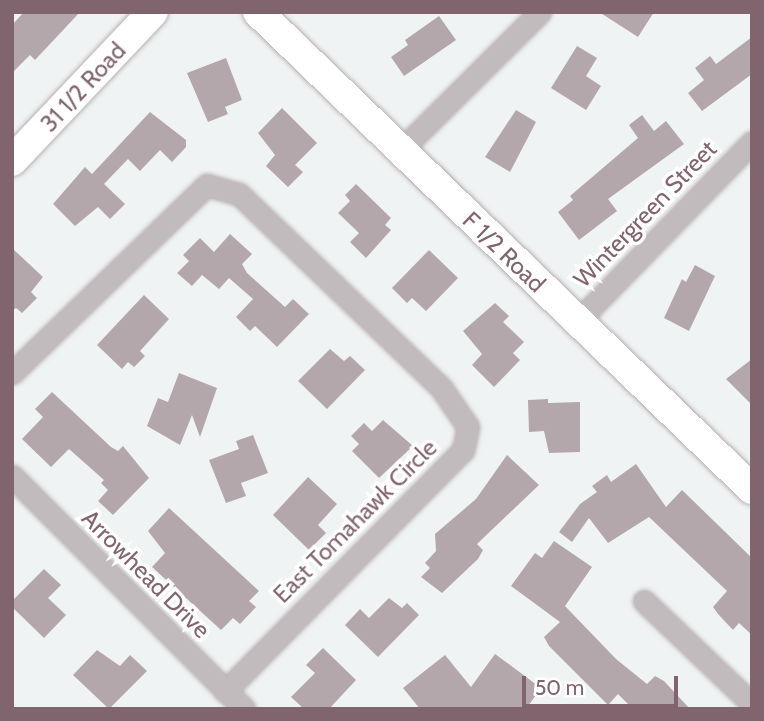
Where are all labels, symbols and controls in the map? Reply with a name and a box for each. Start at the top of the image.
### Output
street label: 31 1/2 Road [34,36,132,138]
street label: Wintergreen Street [568,135,722,293]
street label: F 1/2 Road [457,206,551,298]
street label: East Tomahawk Circle [267,433,443,609]
street label: Arrowhead Drive [76,504,216,644]
scale bar [526,662,682,706]
text: 50 m [535,675,584,700]

